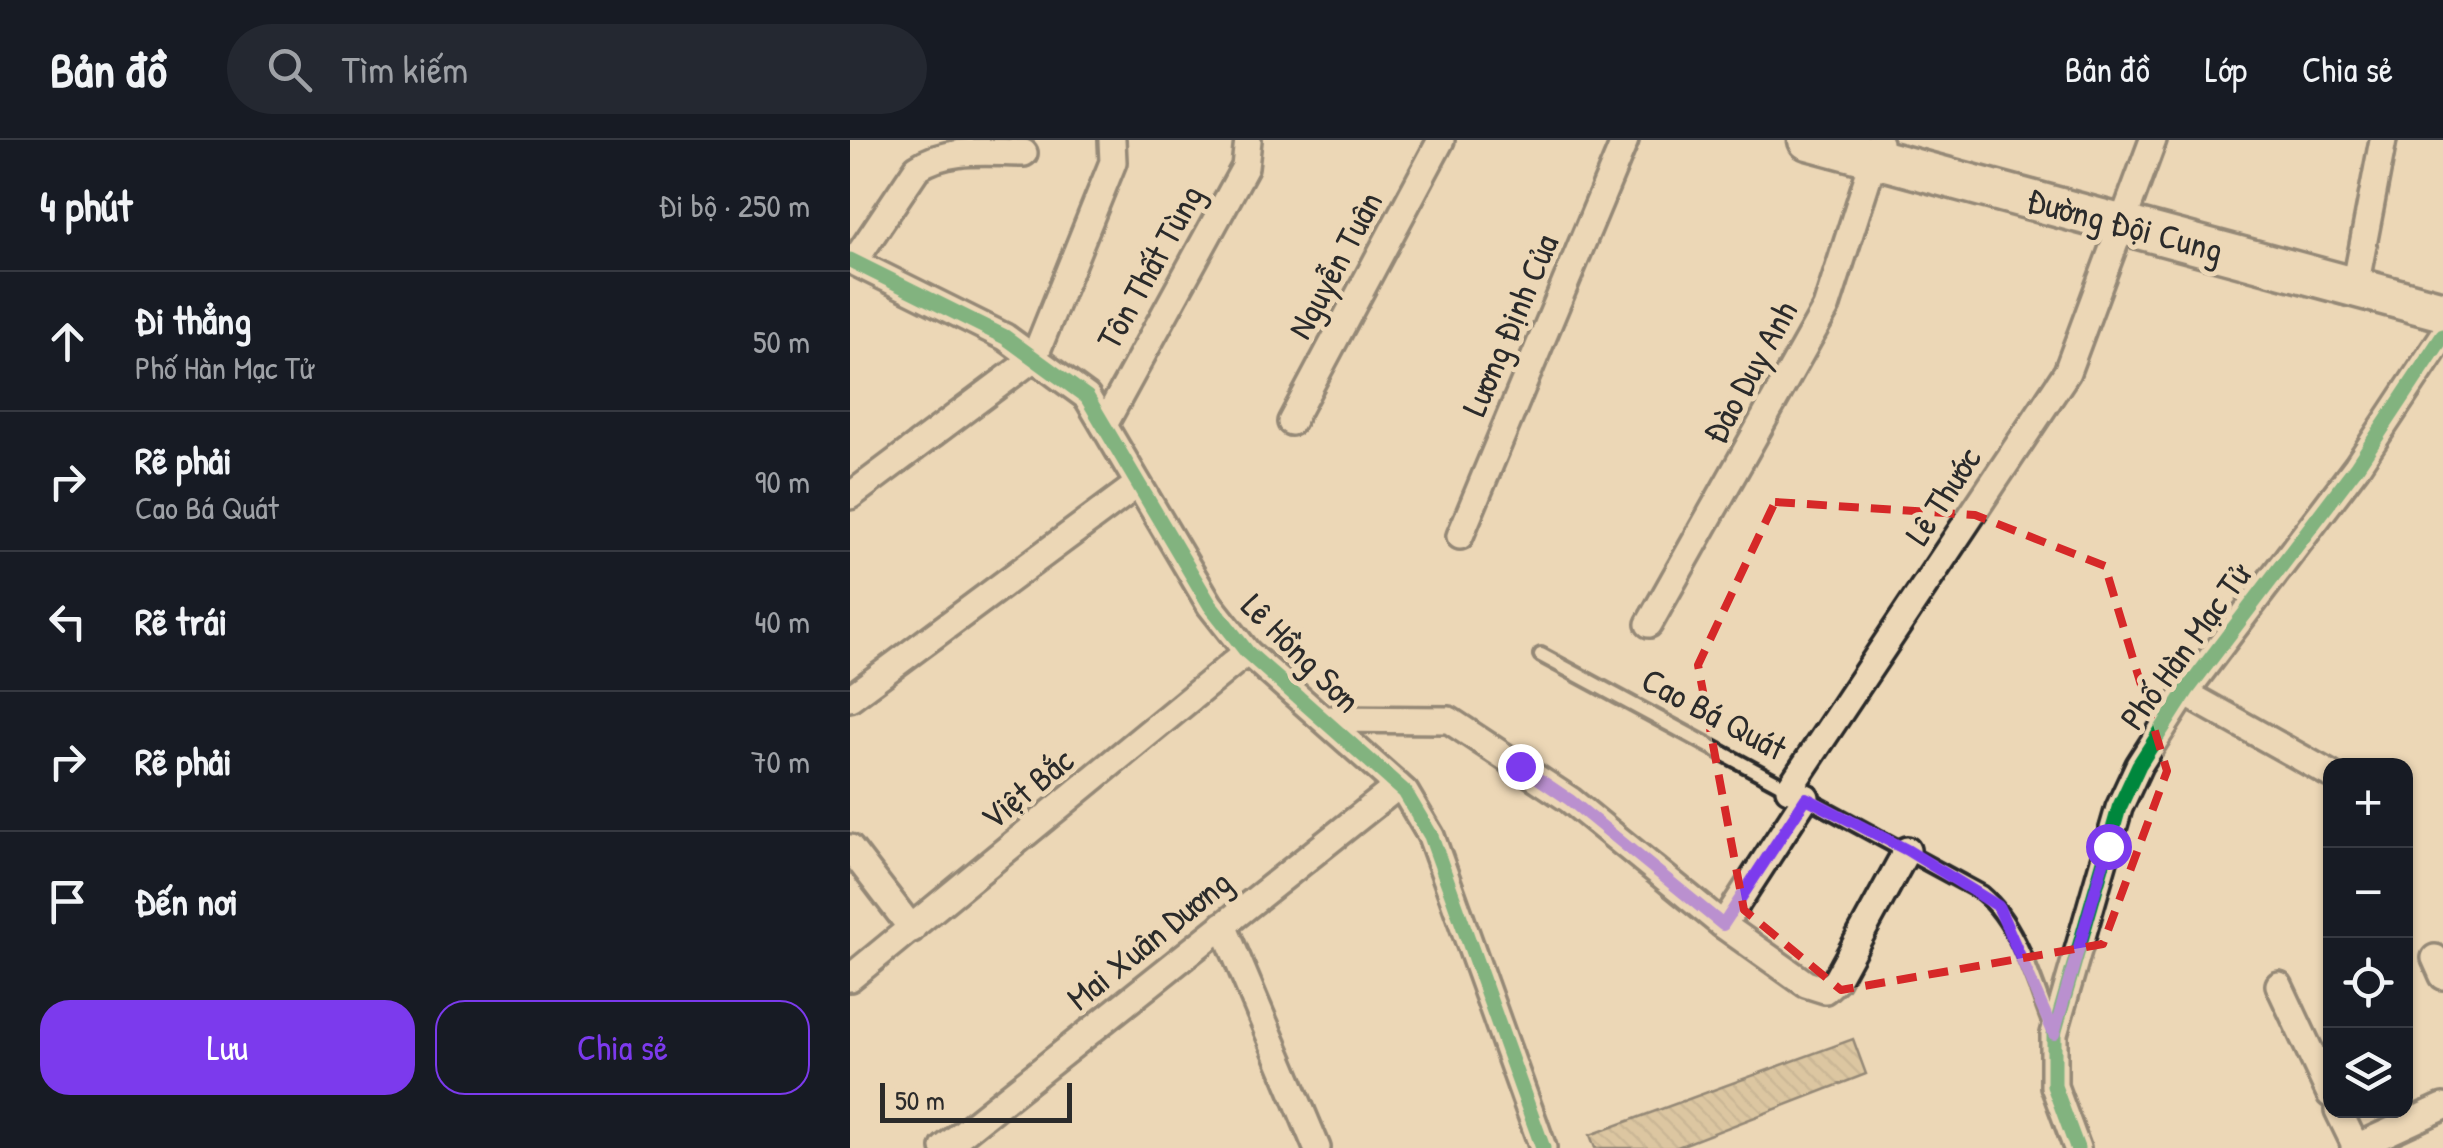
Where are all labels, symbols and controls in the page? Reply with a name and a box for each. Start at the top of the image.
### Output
search box [227,24,927,114]
text: Bản đồ [50,37,167,102]
icon: search [262,42,317,97]
text: Tìm kiếm [342,43,468,95]
text: Bản đồ [2065,46,2150,93]
text: Lớp [2205,46,2247,93]
text: Chia sẻ [2302,46,2393,93]
street label: Tôn Thất Tùng [1085,176,1214,357]
street label: Đường Đội Cung [2022,176,2228,273]
text: 4 phút [40,177,132,234]
street label: Nguyễn Tuân [1276,183,1393,347]
text: Đi bộ · 250 m [659,184,810,227]
street label: Lương Định Của [1450,226,1569,423]
street label: Đào Duy Anh [1691,292,1808,451]
text: Đi thẳng [135,294,251,346]
icon: ahead [40,314,95,369]
text: 50 m [753,320,810,363]
text: Phố Hàn Mạc Tử [135,346,313,389]
text: Rẽ phải [135,434,232,486]
street label: Lê Thước [1894,437,1992,554]
icon: right [40,454,95,509]
text: 90 m [755,460,810,503]
text: Cao Bá Quát [135,486,279,529]
street label: Phố Hàn Mạc Tử [2109,552,2262,739]
street label: Lê Hồng Sơn [1231,583,1371,723]
icon: left [40,594,95,649]
text: Rẽ trái [135,595,227,647]
text: 40 m [755,600,810,643]
street label: Cao Bá Quát [1634,656,1796,772]
icon: right [40,734,95,789]
text: Rẽ phải [135,735,232,787]
street label: Việt Bắc [970,737,1083,840]
text: 70 m [751,740,810,783]
route end [1498,744,1544,790]
map controls [2323,758,2413,1118]
button: + [2323,758,2413,848]
route start [2086,824,2132,870]
button: − [2323,848,2413,938]
street label: Mai Xuân Dương [1056,859,1241,1021]
icon: arrive [40,874,95,929]
text: Đến nơi [135,875,238,927]
button: locate [2323,938,2413,1028]
button: Lưu [40,1000,415,1095]
button: Chia sẻ [435,1000,810,1095]
button: layers [2323,1028,2413,1118]
scale bar [880,1078,1072,1122]
text: 50 m [895,1081,945,1119]

